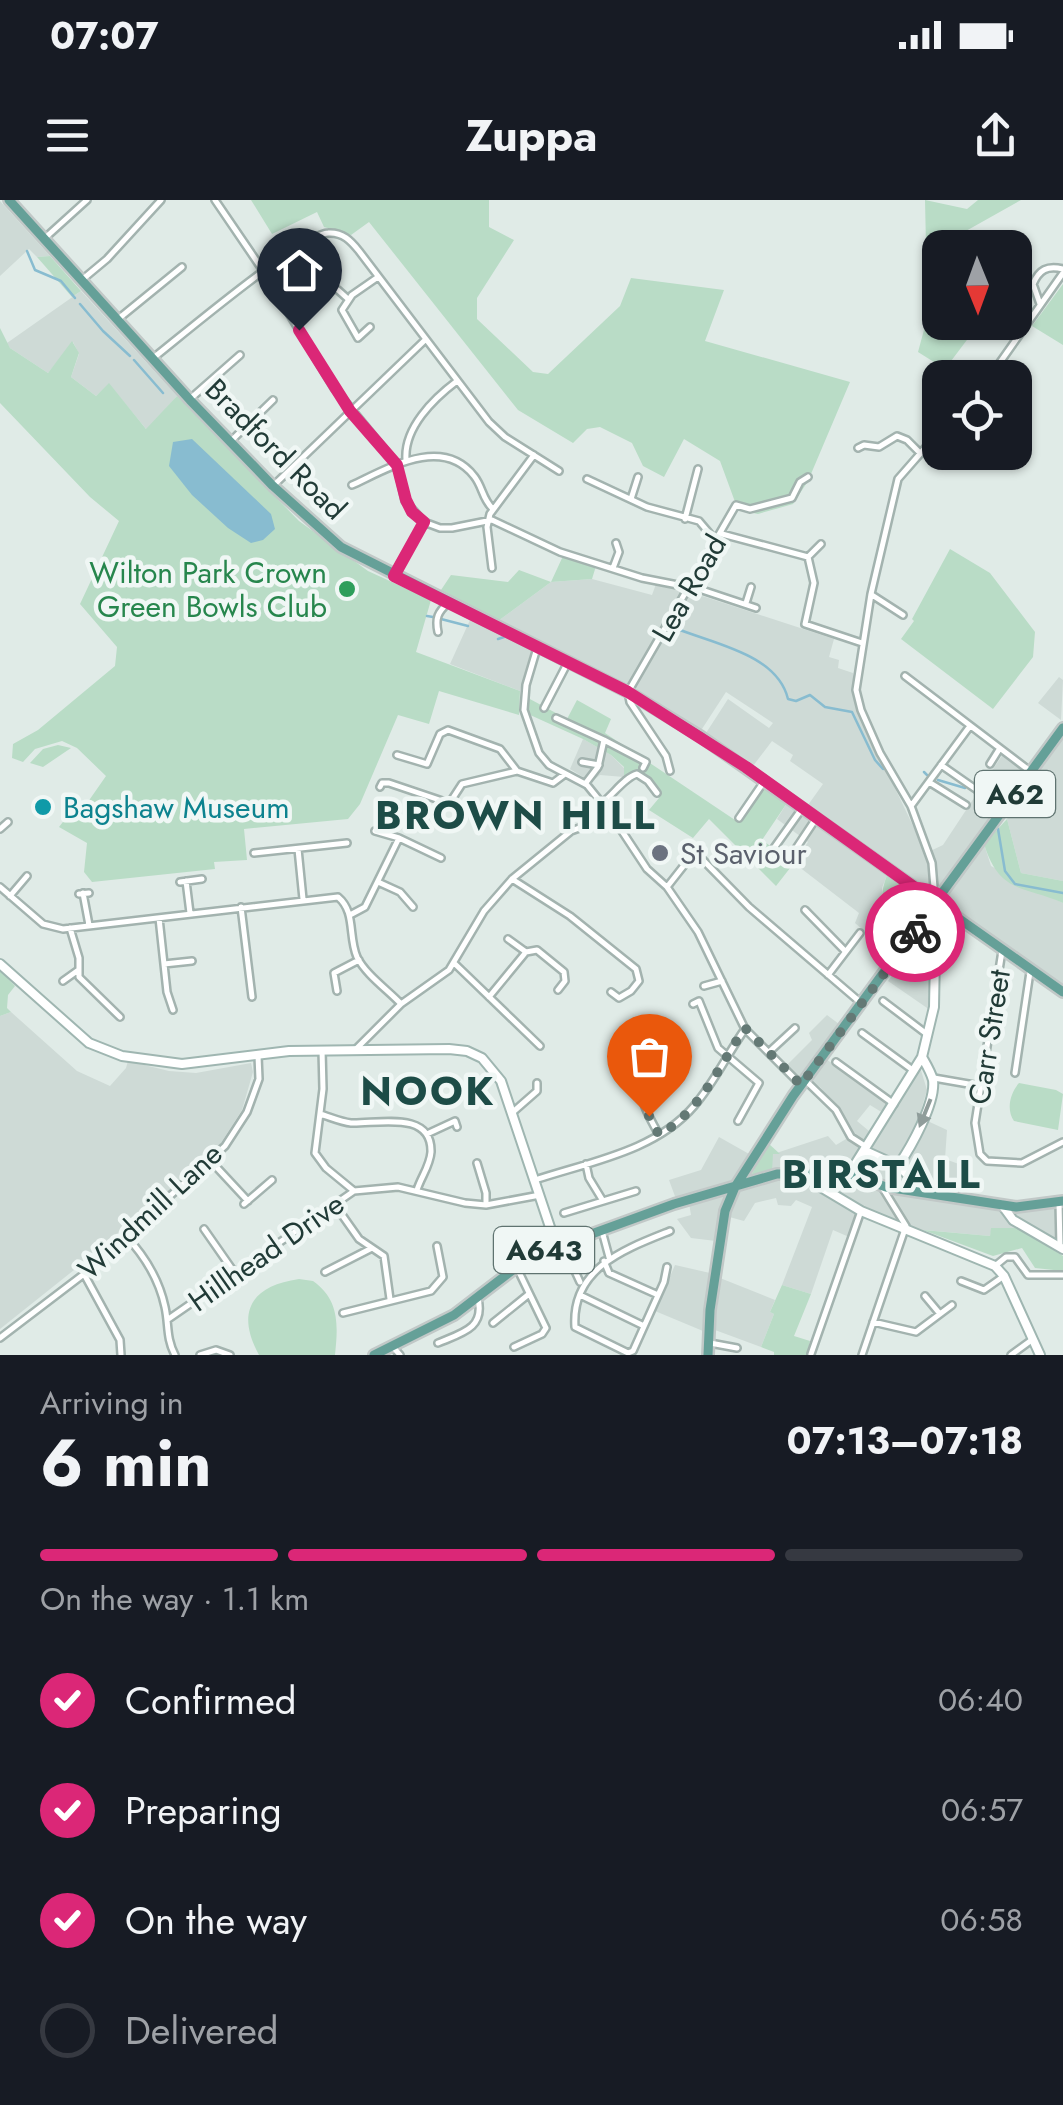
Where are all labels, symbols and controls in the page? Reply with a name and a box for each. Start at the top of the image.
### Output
text: 07:07 [50,8,158,63]
text: Zuppa [465,103,598,168]
icon: menu [40,108,95,163]
icon: share [968,108,1023,163]
pin [257,228,342,331]
north arrow [922,230,1032,340]
map controls [922,230,1032,470]
icon: home [272,243,327,298]
button: locate [922,360,1032,470]
street label: Bradford Road [196,369,356,529]
street label: Lea Road [641,527,737,649]
place label: Wilton Park Crown Green Bowls Club [89,551,327,628]
marker: Wilton Park Crown Green Bowls Club [336,578,358,600]
road number: A62 [975,771,1055,817]
place label: Bagshaw Museum [63,786,290,829]
district label: BROWN HILL [375,786,657,844]
marker: Bagshaw Museum [32,796,54,818]
place label: St Saviour [680,832,807,875]
marker: St Saviour [649,842,671,864]
courier [865,882,965,982]
icon: bike [888,905,943,960]
street label: Carr Street [957,966,1021,1108]
pin [607,1014,692,1117]
icon: bag [622,1029,677,1084]
district label: NOOK [360,1062,496,1120]
one-way arrow [916,1098,932,1128]
street label: Windmill Lane [68,1133,232,1289]
district label: BIRSTALL [782,1145,982,1203]
street label: Hillhead Drive [179,1182,353,1322]
road number: A643 [494,1227,594,1273]
text: Arriving in [40,1380,184,1426]
text: 07:13–07:18 [786,1413,1023,1468]
text: 6 min [40,1416,212,1510]
text: On the way · 1.1 km [40,1576,309,1622]
icon: check [40,1673,95,1728]
text: Confirmed [125,1673,296,1728]
text: 06:40 [938,1677,1023,1723]
icon: check [40,1783,95,1838]
text: Preparing [125,1783,282,1838]
text: 06:57 [941,1787,1023,1833]
icon: check [40,1893,95,1948]
text: On the way [125,1893,307,1948]
text: 06:58 [940,1897,1023,1943]
text: Delivered [125,2003,278,2058]

